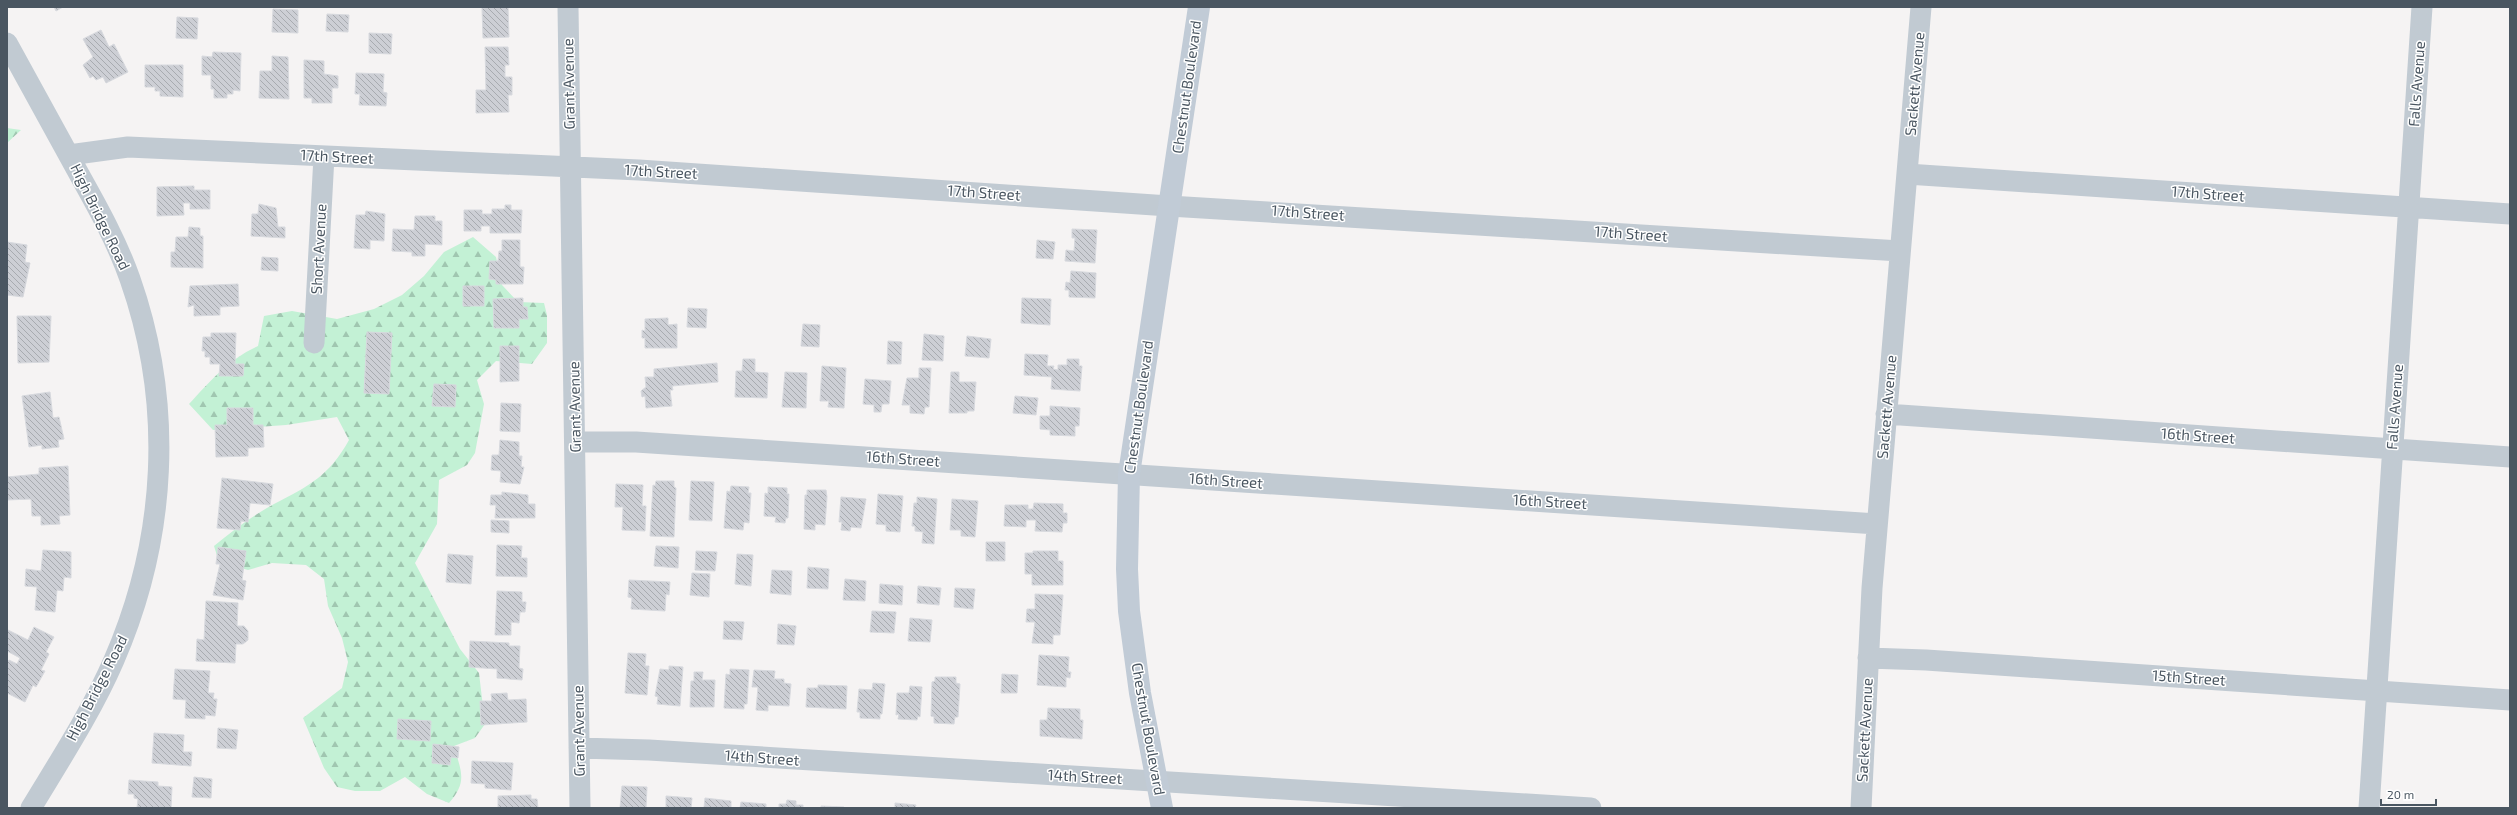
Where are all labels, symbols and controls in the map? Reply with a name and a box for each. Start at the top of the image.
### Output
street label: Chestnut Boulevard [1168,19,1204,155]
street label: Sackett Avenue [1900,31,1928,137]
street label: Grant Avenue [558,38,578,130]
street label: Falls Avenue [2404,41,2428,127]
street label: 17th Street [300,145,374,167]
street label: High Bridge Road [67,160,134,273]
street label: 17th Street [624,160,698,182]
street label: 17th Street [947,180,1021,204]
street label: 17th Street [2171,181,2245,205]
street label: 17th Street [1271,200,1345,224]
street label: Short Avenue [307,203,329,295]
street label: 17th Street [1594,221,1668,245]
street label: Chestnut Boulevard [1120,339,1156,475]
street label: Sackett Avenue [1872,354,1900,460]
street label: Grant Avenue [564,361,584,453]
street label: Falls Avenue [2382,364,2406,450]
street label: 16th Street [2161,423,2236,447]
street label: 16th Street [866,446,941,470]
street label: 16th Street [1189,468,1264,492]
street label: 16th Street [1513,490,1588,512]
street label: High Bridge Road [62,632,130,743]
street label: Chestnut Boulevard [1128,661,1170,797]
street label: 15th Street [2152,665,2227,689]
street label: Sackett Avenue [1852,677,1876,782]
street label: Grant Avenue [568,685,588,777]
street label: 14th Street [724,745,800,769]
street label: 14th Street [1047,765,1123,787]
scale bar [2381,781,2436,807]
text: 20 m [2387,787,2414,801]

